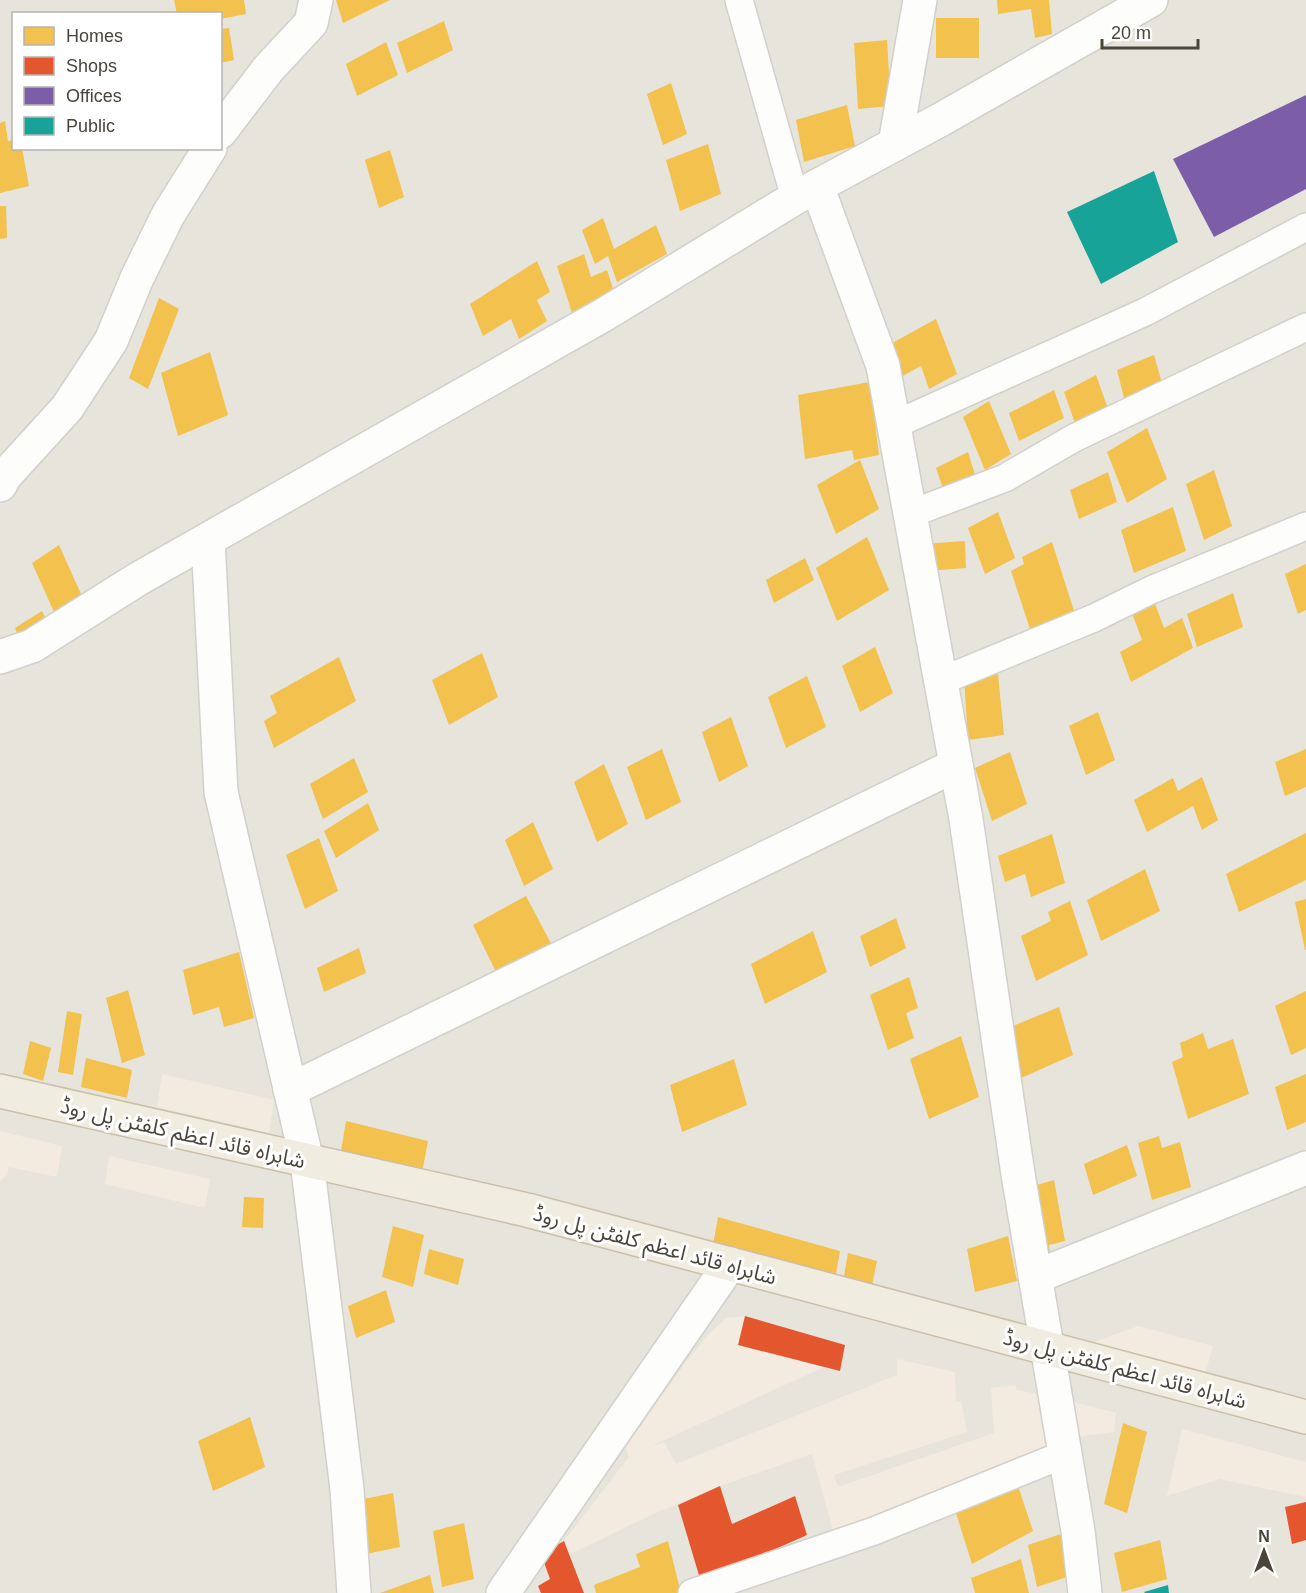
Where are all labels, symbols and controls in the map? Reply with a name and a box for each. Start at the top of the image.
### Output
legend [12,12,222,150]
scale bar [1102,12,1198,50]
text: 20 m [1111,23,1151,43]
text: Homes [66,26,123,46]
text: Shops [66,56,117,76]
text: Offices [66,86,122,106]
text: Public [66,116,115,136]
street label: شاہراہ قائد اعظم کلفٹن پل روڈ [57,1094,308,1176]
street label: شاہراہ قائد اعظم کلفٹن پل روڈ [530,1201,779,1292]
street label: شاہراہ قائد اعظم کلفٹن پل روڈ [1000,1325,1249,1416]
north arrow [1234,1521,1294,1581]
text: N [1258,1528,1270,1545]

